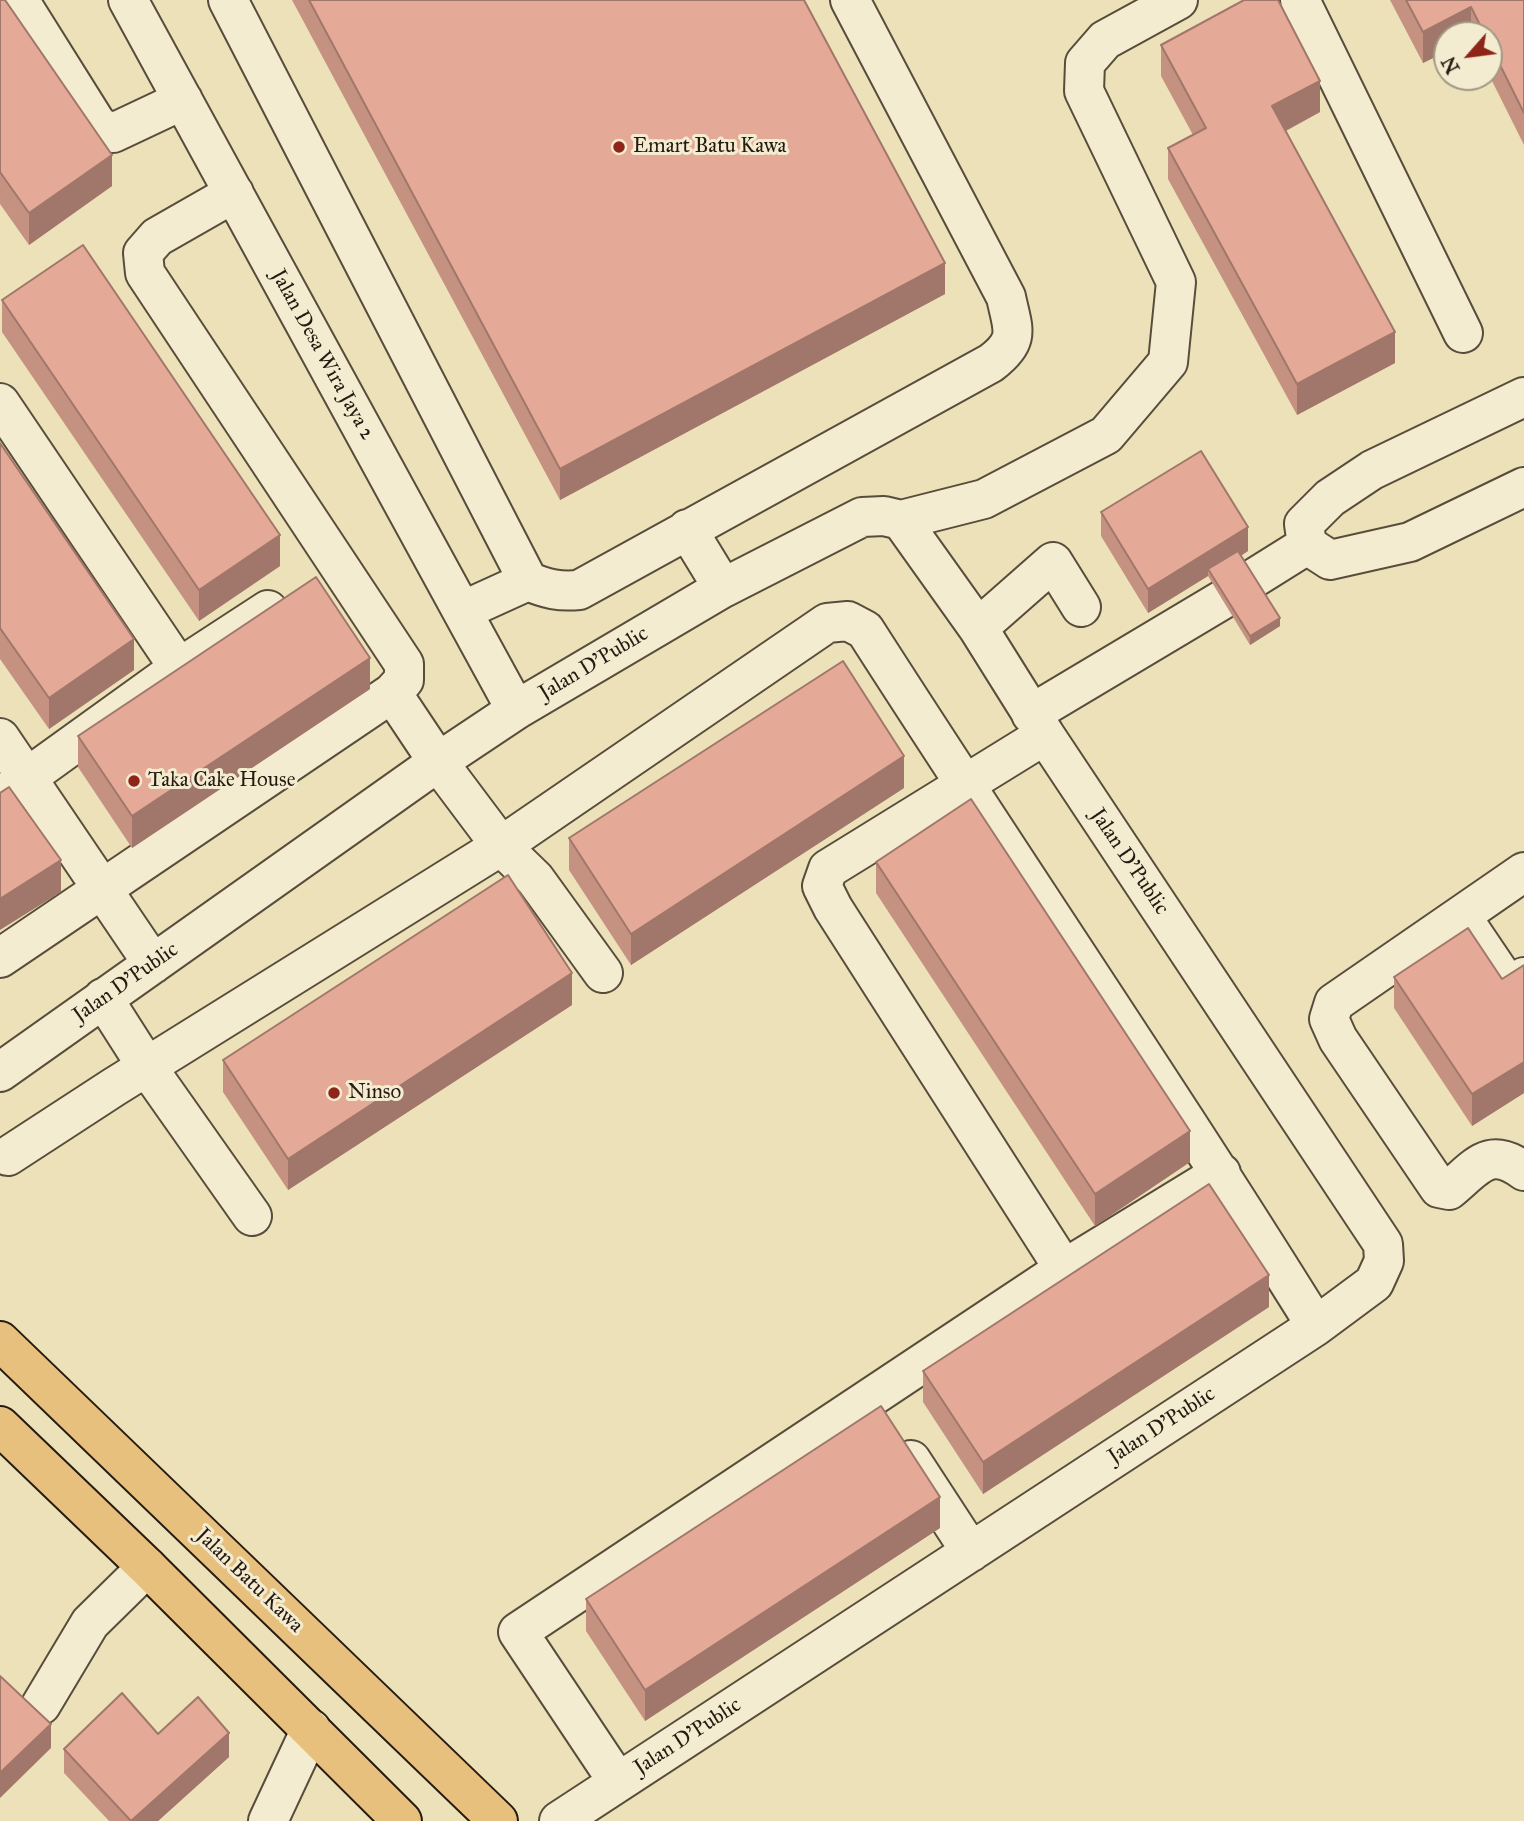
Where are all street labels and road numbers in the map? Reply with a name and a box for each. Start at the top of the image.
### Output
street label: Jalan Desa Wira Jaya 2 [265,265,379,445]
street label: Jalan D'Public [535,622,653,706]
street label: Jalan D'Public [1084,804,1174,920]
street label: Jalan D'Public [69,938,183,1028]
street label: Jalan D'Public [1104,1382,1220,1470]
street label: Jalan Batu Kawa [190,1524,308,1638]
street label: Jalan D'Public [630,1693,746,1781]

